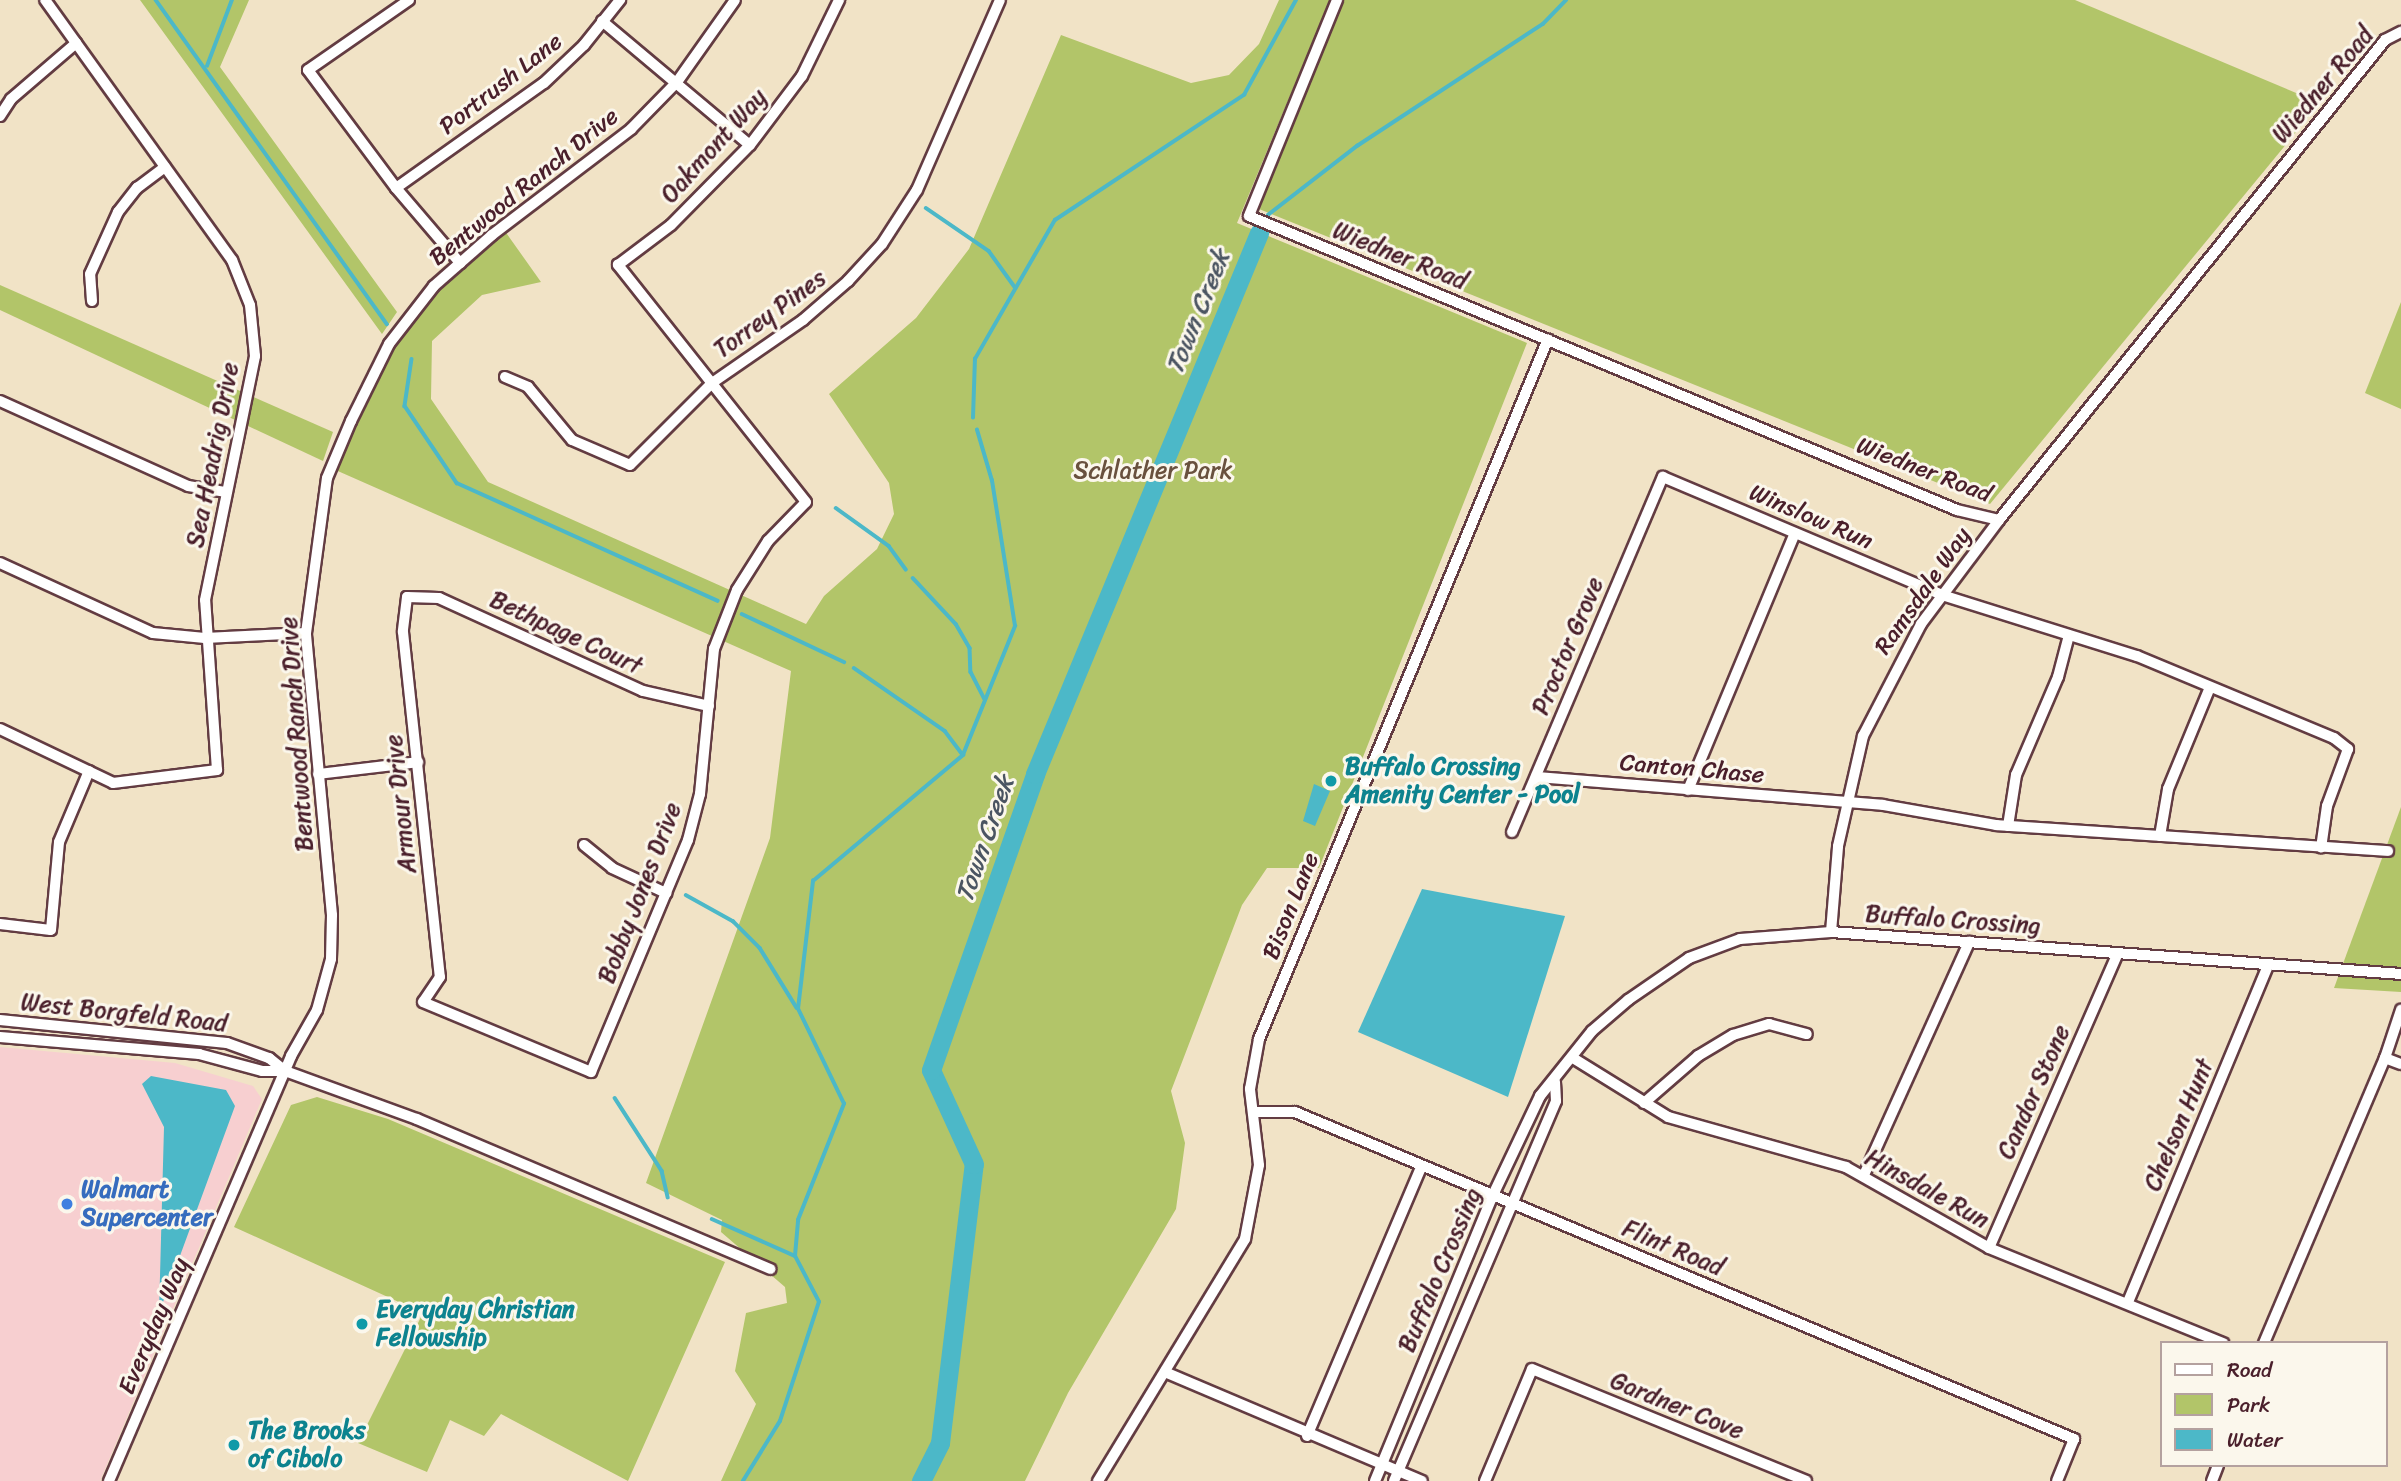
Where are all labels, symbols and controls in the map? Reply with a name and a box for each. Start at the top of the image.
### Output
street label: Wiedner Road [2266,21,2380,149]
street label: Portrush Lane [434,27,568,141]
street label: Oakmont Way [655,83,773,209]
street label: Bentwood Ranch Drive [424,102,624,272]
street label: Wiedner Road [1329,216,1471,296]
water label: Town Creek [1159,245,1237,379]
street label: Torrey Pines [708,264,832,364]
street label: Sea Headrig Drive [181,360,245,550]
street label: Wiedner Road [1852,431,1996,509]
park label: Schlather Park [1073,457,1233,485]
street label: Winslow Run [1745,478,1877,556]
street label: Ramsdale Way [1869,522,1977,660]
street label: Proctor Grove [1526,573,1610,719]
street label: Bethpage Court [485,585,647,681]
street label: Bentwood Ranch Drive [274,616,320,852]
street label: Armour Drive [379,733,423,875]
street label: Canton Chase [1619,748,1765,790]
place label: Buffalo Crossing Amenity Center - Pool [1345,753,1582,809]
water label: Town Creek [949,772,1021,906]
marker: Buffalo Crossing Amenity Center - Pool [1323,773,1339,789]
street label: Bobby Jones Drive [592,798,688,988]
street label: Bison Lane [1257,848,1325,964]
street label: Buffalo Crossing [1864,900,2042,940]
street label: West Borgfeld Road [19,988,229,1038]
street label: Candor Stone [1992,1020,2076,1164]
street label: Chelson Hunt [2138,1054,2220,1196]
street label: Hinsdale Run [1860,1143,1994,1235]
place label: Walmart Supercenter [81,1176,213,1232]
street label: Buffalo Crossing [1392,1183,1488,1357]
marker: Walmart Supercenter [59,1196,75,1212]
street label: Flint Road [1618,1214,1728,1282]
street label: Everyday Way [112,1253,196,1399]
place label: Everyday Christian Fellowship [376,1296,574,1352]
marker: Everyday Christian Fellowship [354,1316,370,1332]
legend [2160,1341,2387,1467]
text: Road [2227,1351,2272,1389]
street label: Gardner Cove [1606,1366,1748,1446]
text: Park [2227,1386,2270,1424]
place label: The Brooks of Cibolo [248,1417,364,1473]
text: Water [2227,1421,2282,1459]
marker: The Brooks of Cibolo [226,1437,242,1453]

